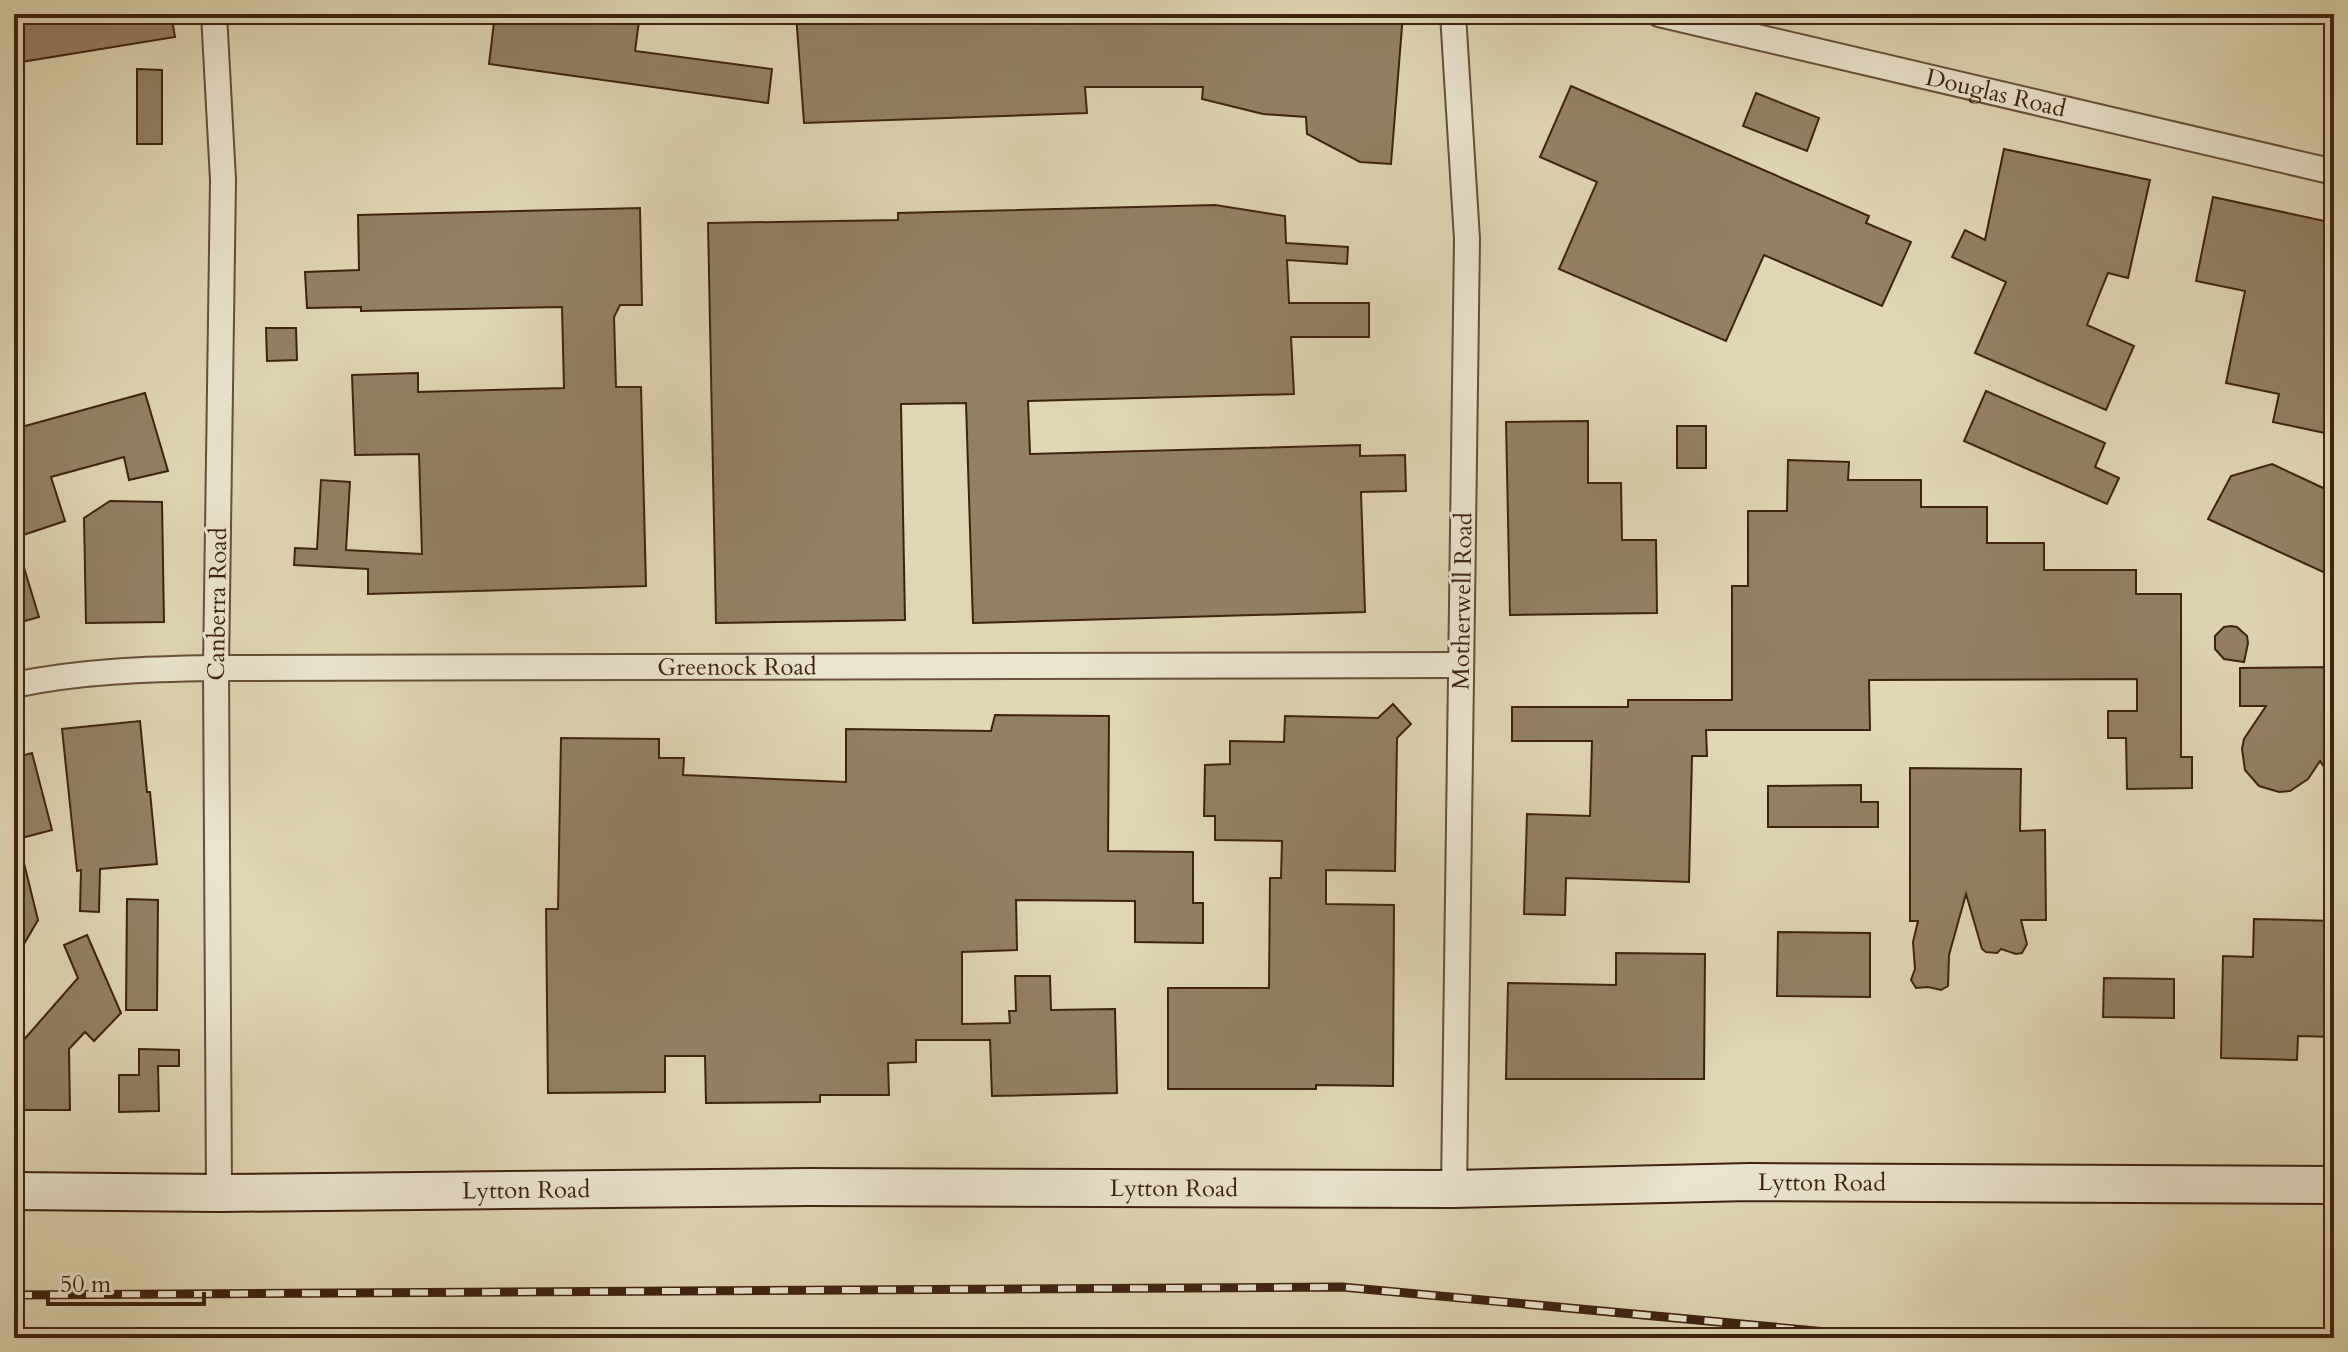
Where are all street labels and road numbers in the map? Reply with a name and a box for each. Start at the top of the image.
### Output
street label: Douglas Road [1922,61,2069,126]
street label: Motherwell Road [1444,512,1481,690]
street label: Canberra Road [200,527,235,681]
street label: Greenock Road [657,651,817,684]
street label: Lytton Road [1758,1166,1886,1200]
street label: Lytton Road [1110,1172,1238,1205]
street label: Lytton Road [462,1173,590,1208]

